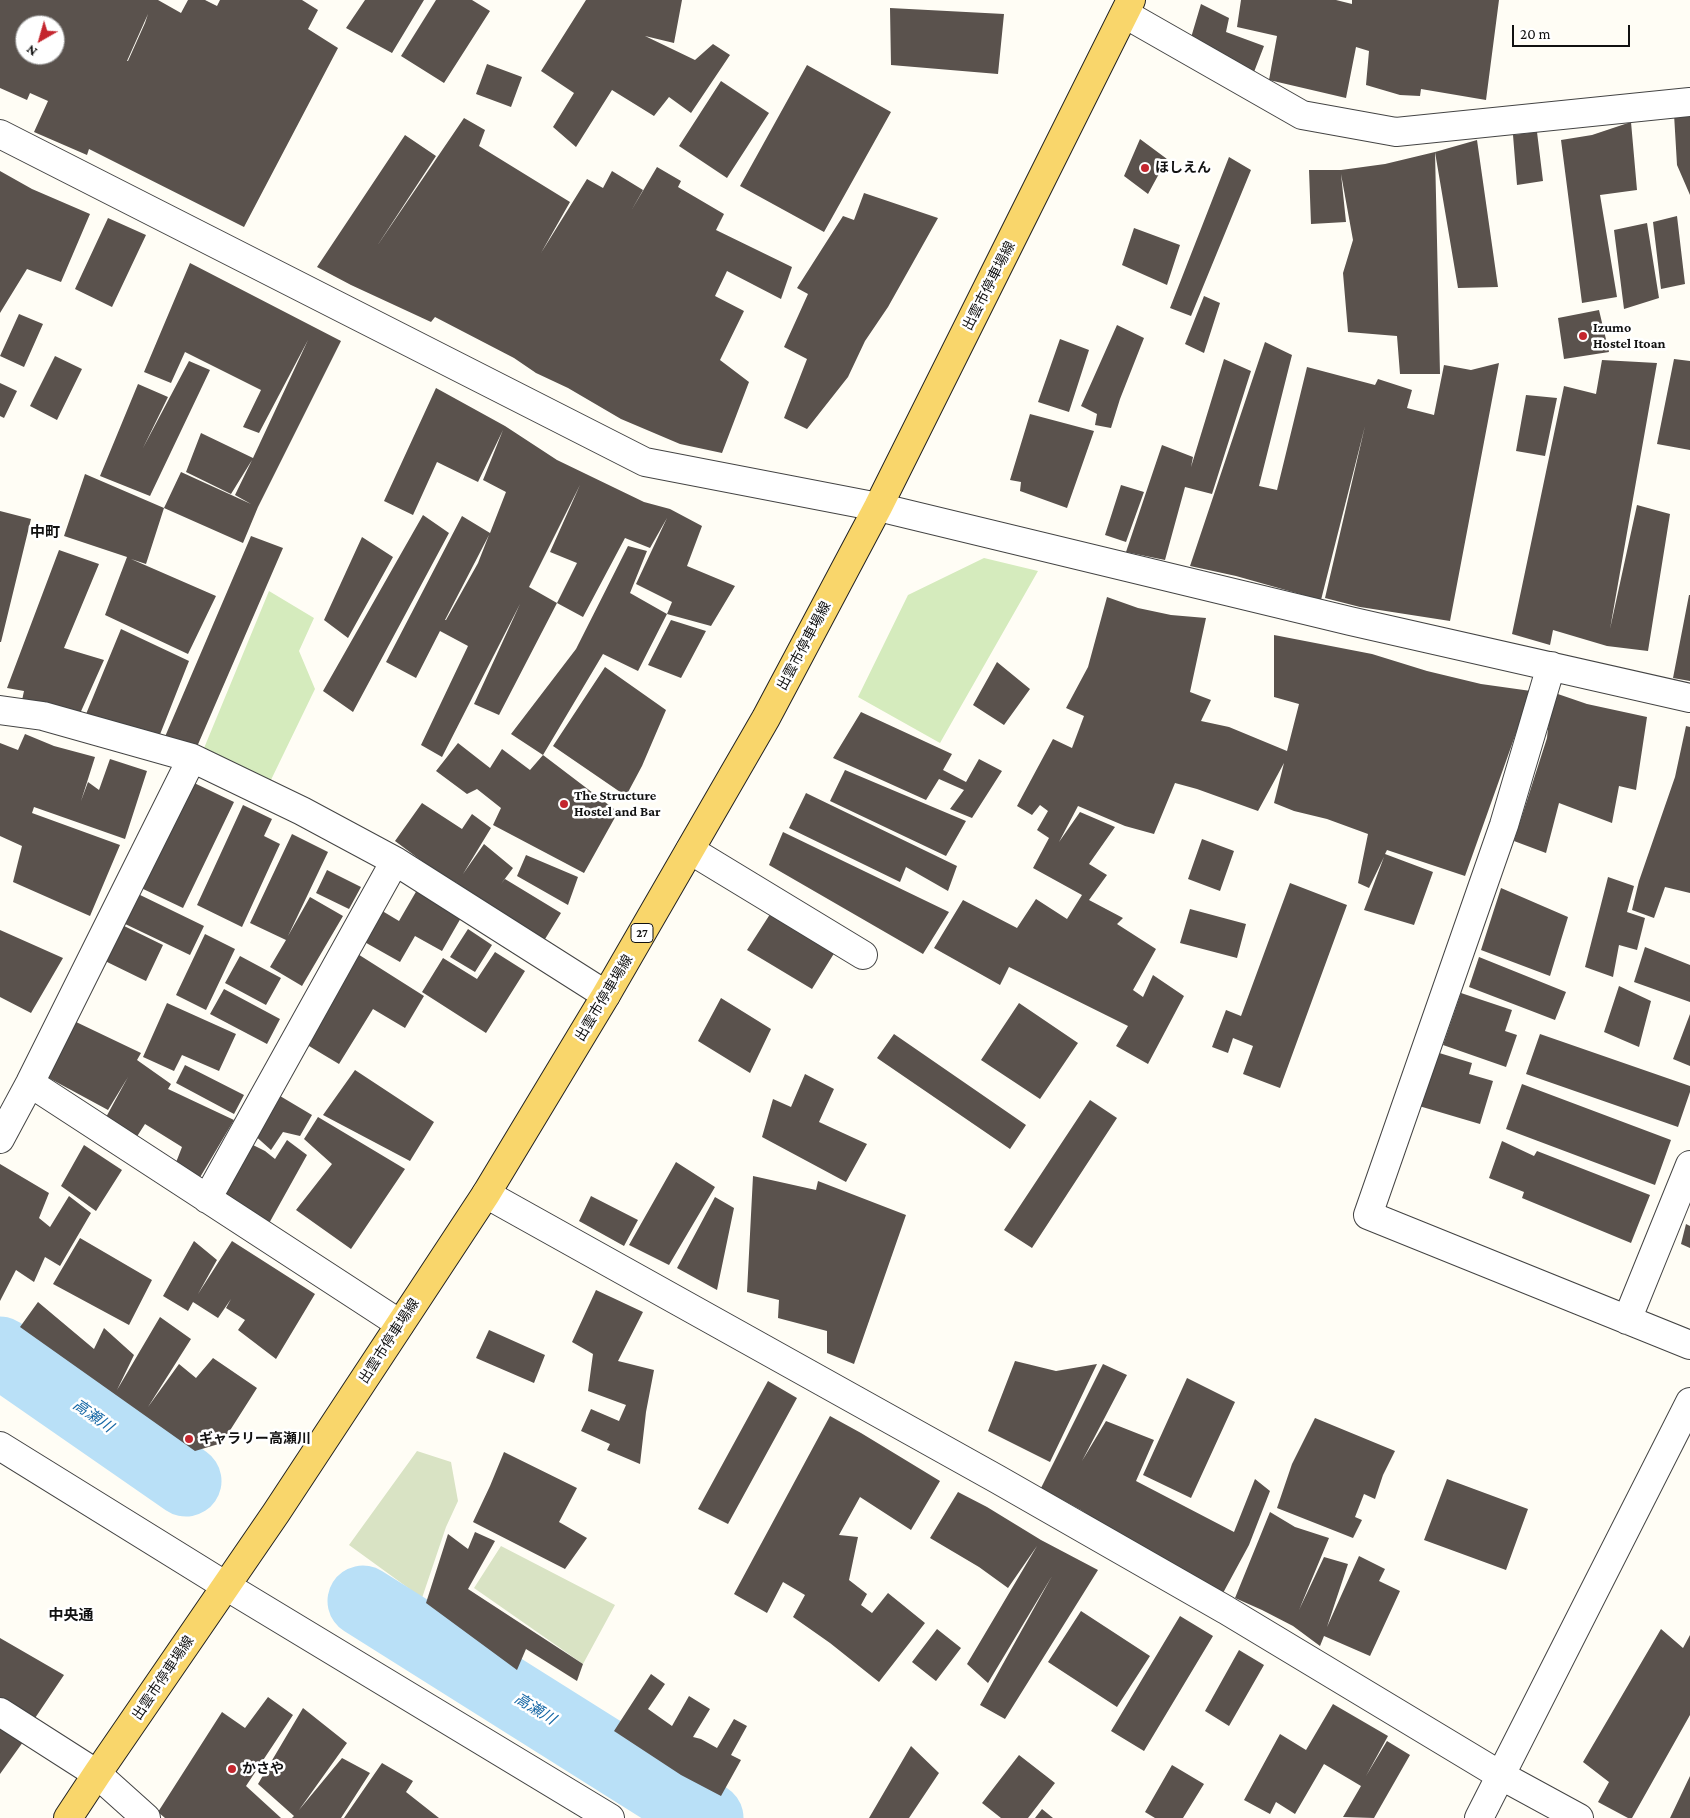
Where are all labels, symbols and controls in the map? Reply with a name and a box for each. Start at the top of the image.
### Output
north arrow [15,15,65,65]
scale bar [1515,15,1632,47]
text: 20 m [1520,26,1551,42]
text: N [23,42,40,60]
place label: ほしえん [1155,160,1211,176]
marker: ほしえん [1139,162,1151,174]
street label: 出雲市停車場線 [959,239,1019,333]
place label: Izumo Hostel Itoan [1593,320,1665,352]
marker: Izumo Hostel Itoan [1577,330,1589,342]
district label: 中町 [30,523,60,541]
street label: 出雲市停車場線 [774,599,834,693]
place label: The Structure Hostel and Bar [574,788,661,820]
marker: The Structure Hostel and Bar [558,798,570,810]
road number: 27 [631,924,653,942]
street label: 出雲市停車場線 [572,952,636,1044]
street label: 出雲市停車場線 [355,1295,423,1387]
water label: 高瀬川 [69,1396,117,1436]
place label: ギャラリー高瀬川 [199,1431,311,1447]
marker: ギャラリー高瀬川 [183,1433,195,1445]
district label: 中央通 [49,1606,93,1624]
street label: 出雲市停車場線 [129,1633,197,1723]
water label: 高瀬川 [511,1689,559,1729]
place label: かさや [242,1761,284,1777]
marker: かさや [226,1763,238,1775]

